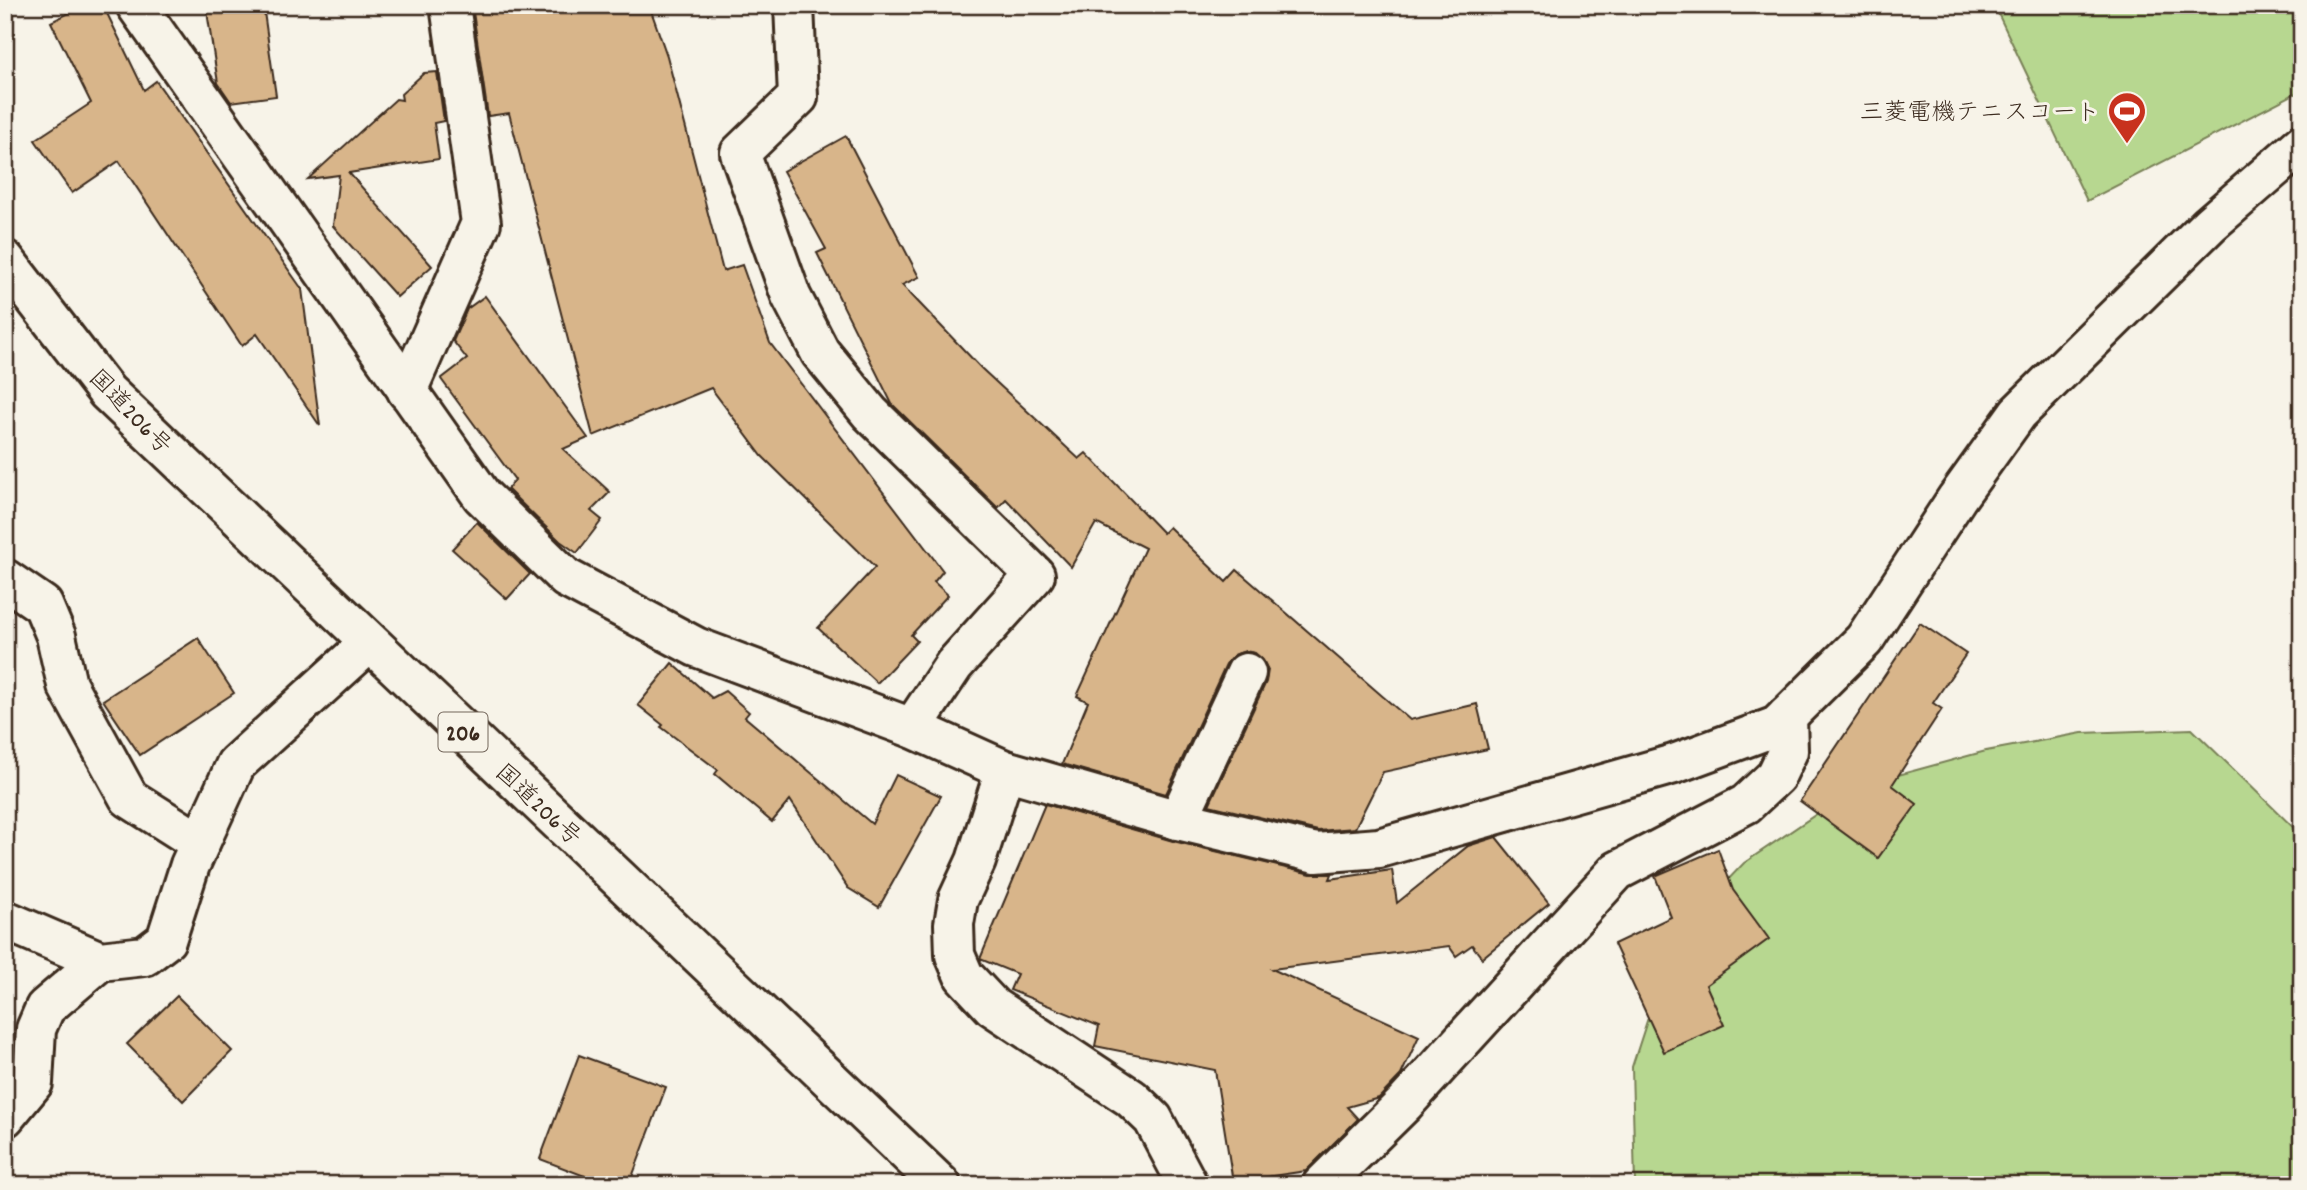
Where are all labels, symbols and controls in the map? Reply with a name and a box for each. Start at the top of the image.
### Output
sports icon: 三菱電機テニスコート [2106,90,2148,145]
place label: 三菱電機テニスコート [1860,97,2100,131]
street label: 国道206号 [79,363,178,463]
road number: 206 [438,712,488,752]
street label: 国道206号 [486,757,588,855]

